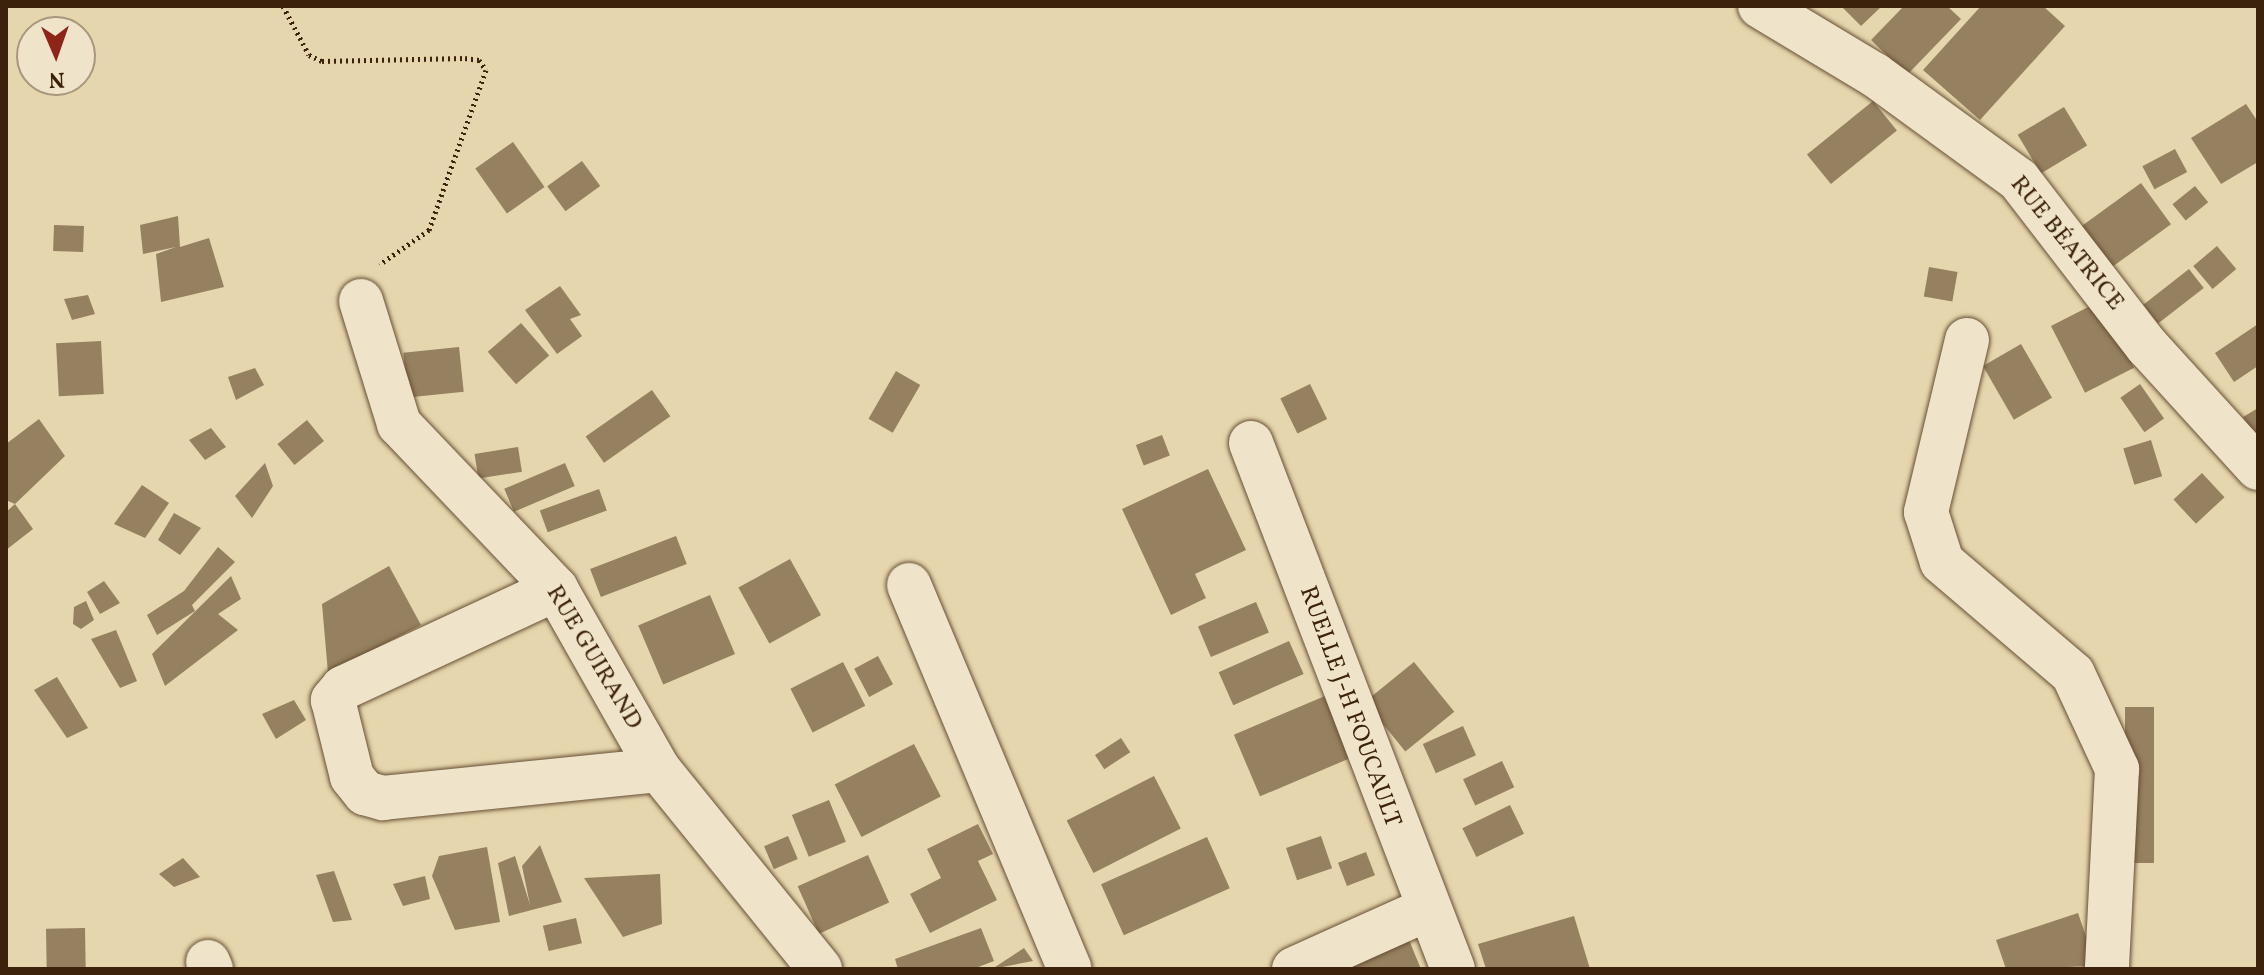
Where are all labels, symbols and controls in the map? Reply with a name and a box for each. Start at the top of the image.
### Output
north arrow [16,16,96,96]
text: N [48,63,65,94]
street label: RUE BÉATRICE [2003,171,2129,317]
street label: RUE GUIRAND [539,581,647,735]
street label: RUELLE J-H FOUCAULT [1292,583,1406,831]

